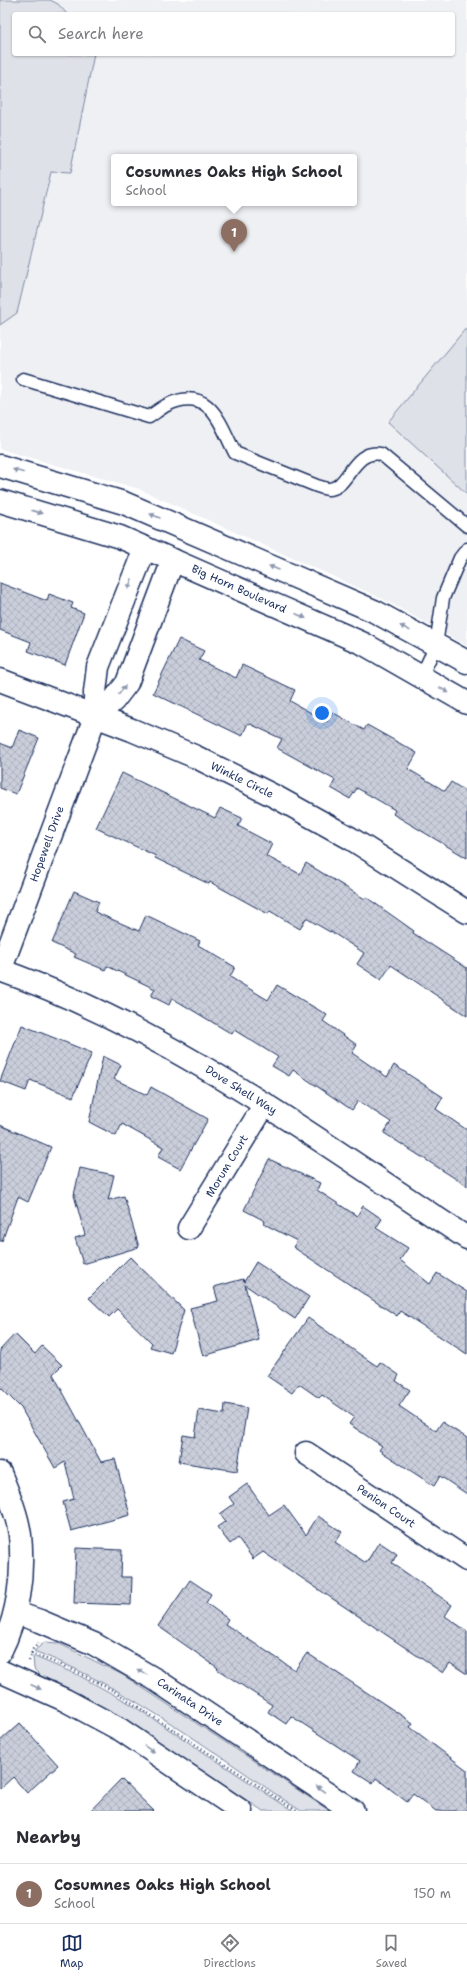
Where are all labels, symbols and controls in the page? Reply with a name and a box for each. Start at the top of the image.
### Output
search box [12,12,455,56]
icon: search [26,23,48,45]
text: Search here [58,24,144,44]
popup [111,154,357,206]
text: Cosumnes Oaks High School [126,162,342,182]
text: School [126,182,167,199]
pin: 1 [221,219,247,252]
one-way arrow [12,468,24,474]
one-way arrow [32,509,44,515]
one-way arrow [149,513,160,519]
street label: Big Horn Boulevard [189,561,289,617]
one-way arrow [268,565,280,571]
one-way arrow [127,578,133,590]
one-way arrow [295,613,307,619]
one-way arrow [399,625,411,631]
one-way arrow [118,684,126,695]
one-way arrow [438,687,450,694]
your location [312,703,332,723]
street label: Winkle Circle [208,758,276,802]
street label: Hopewell Drive [26,804,68,884]
street label: Dove Shell Way [202,1062,280,1118]
street label: Morum Court [202,1132,252,1200]
street label: Penion Court [354,1481,418,1531]
one-way arrow [136,1668,148,1675]
street label: Carinata Drive [154,1674,226,1730]
one-way arrow [30,1684,41,1690]
one-way arrow [144,1745,155,1753]
one-way arrow [316,1785,326,1793]
text: Nearby [16,1826,81,1848]
text: Cosumnes Oaks High School [54,1875,271,1895]
text: 1 [26,1885,32,1902]
text: 150 m [413,1885,451,1902]
text: School [54,1895,95,1912]
tab: Map [60,1932,84,1971]
tab: Directions [203,1932,256,1971]
tab: Saved [376,1932,407,1971]

